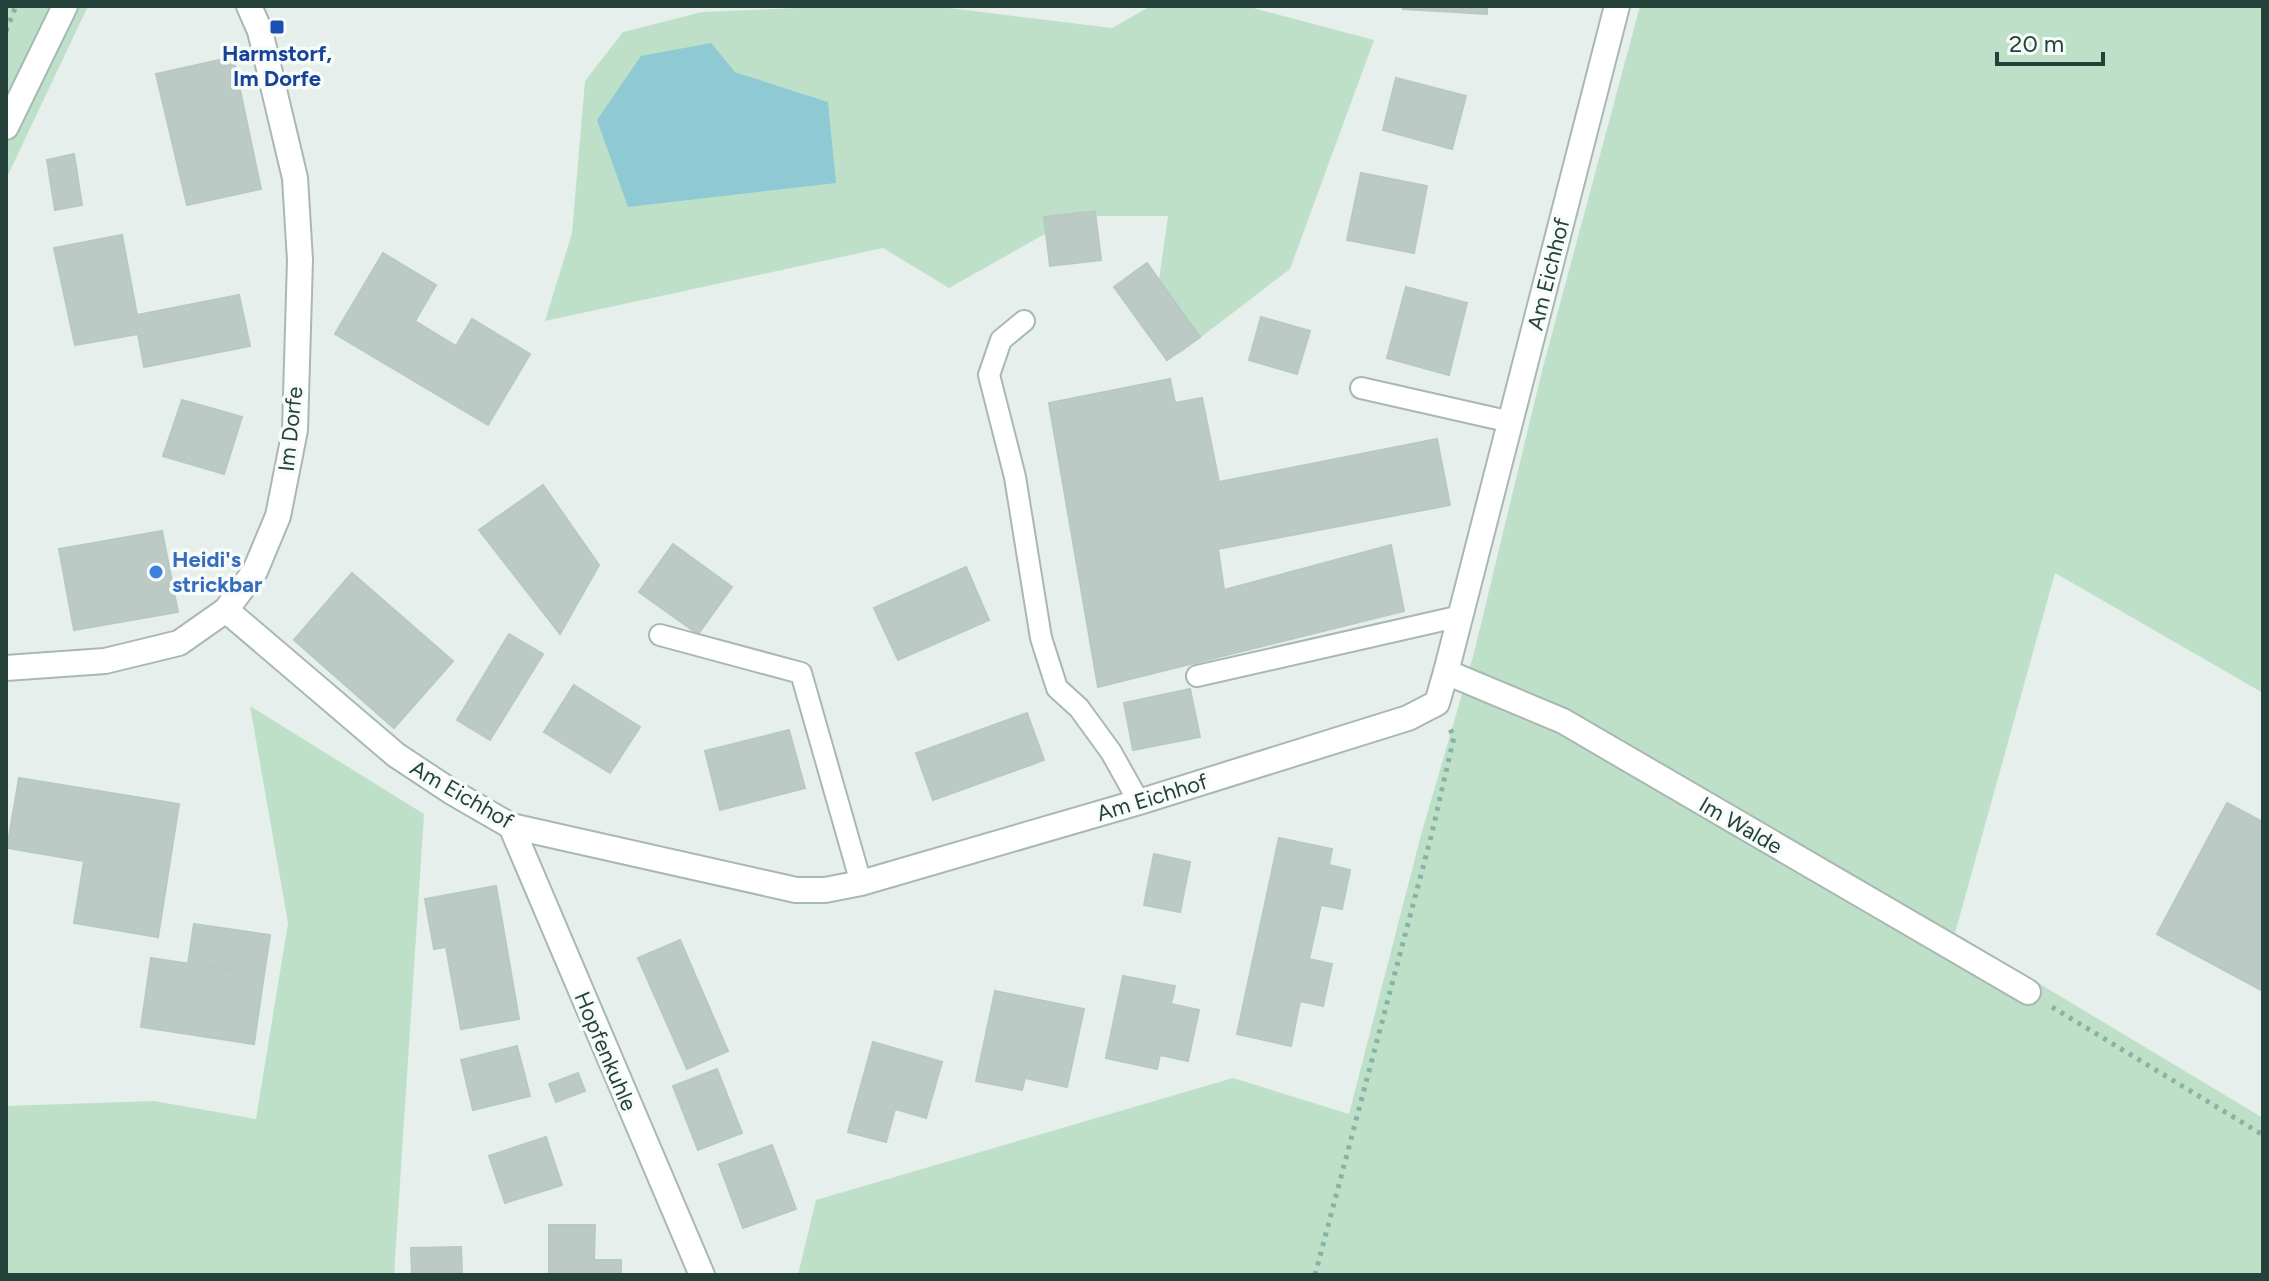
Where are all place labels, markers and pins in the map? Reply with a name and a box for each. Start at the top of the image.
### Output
marker: Harmstorf, Im Dorfe [268,18,286,36]
place label: Harmstorf, Im Dorfe [222,40,332,92]
place label: Heidi's strickbar [172,546,263,598]
marker: Heidi's strickbar [147,563,165,581]

